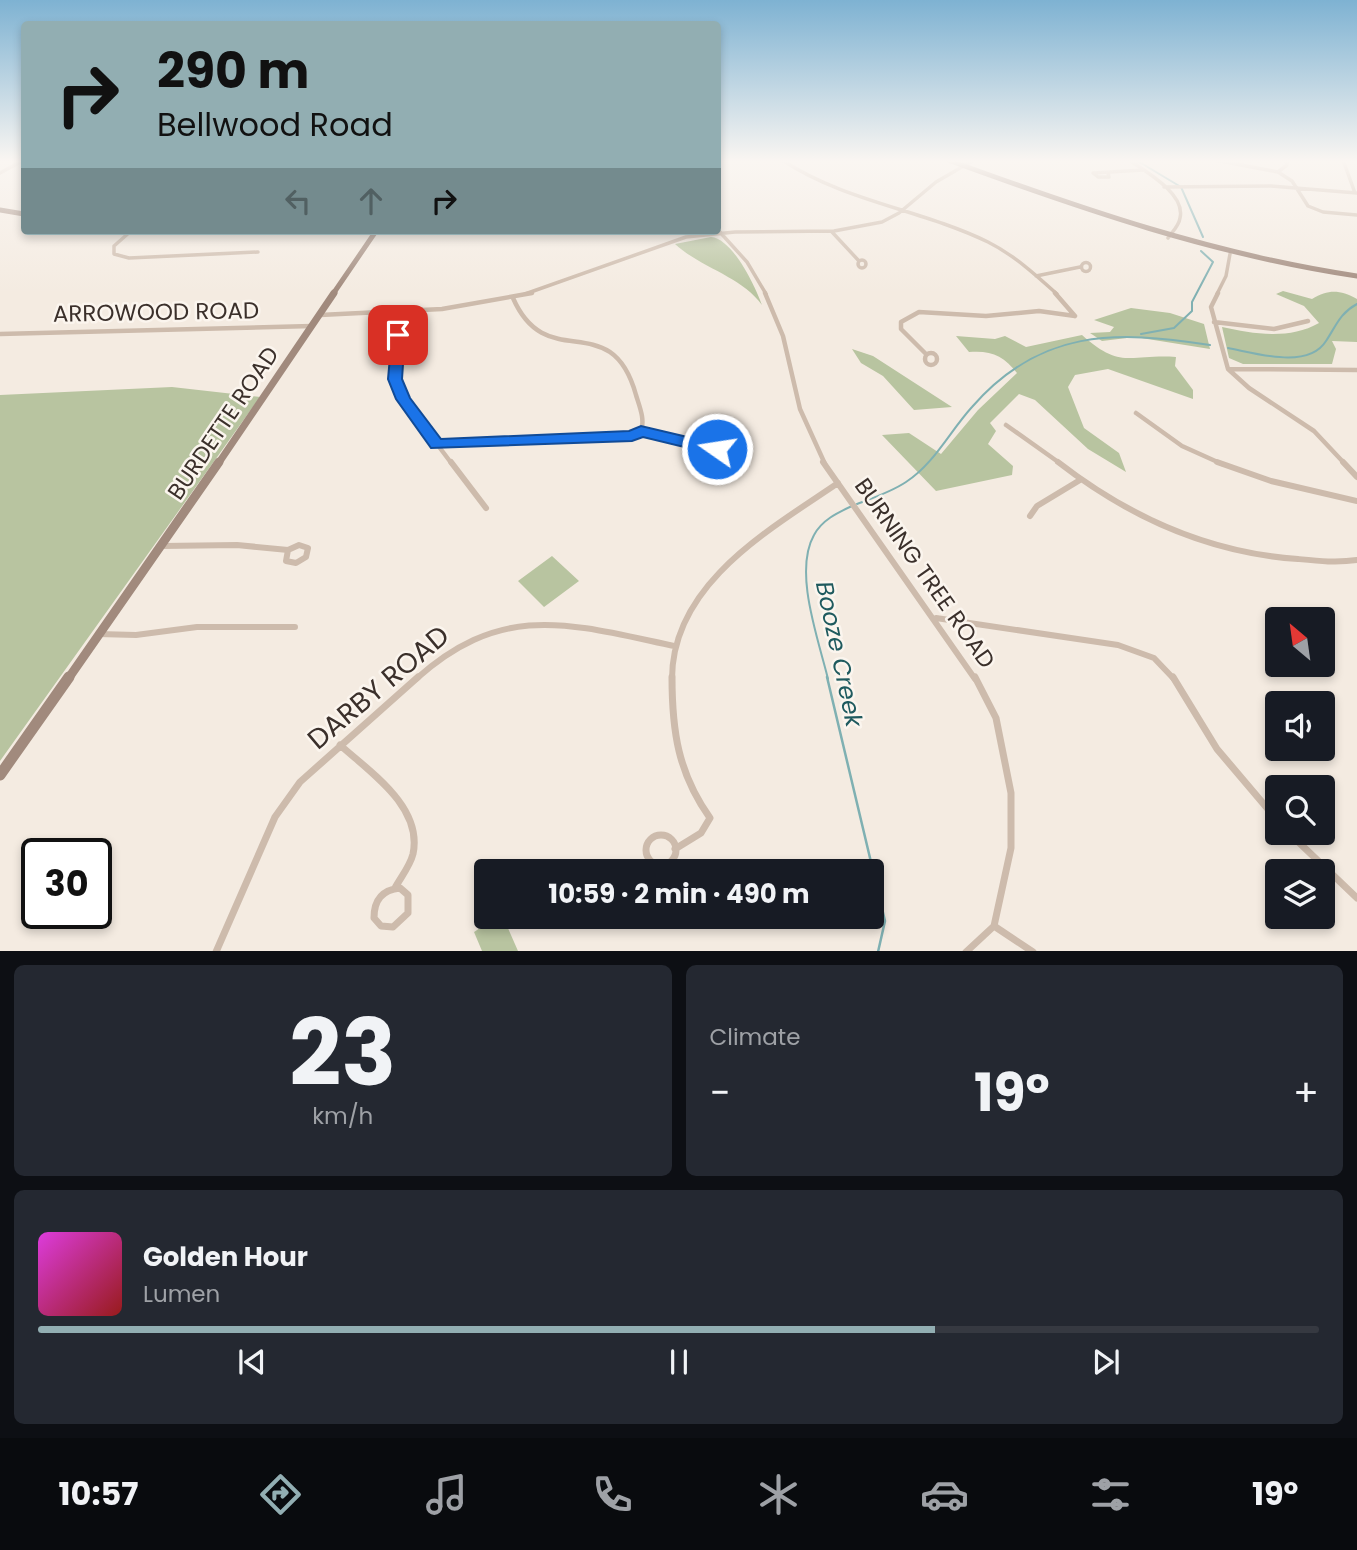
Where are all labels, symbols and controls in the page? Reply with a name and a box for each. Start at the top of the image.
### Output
text: 290 m [157,37,309,105]
icon: right [42,49,133,140]
text: Bellwood Road [157,102,393,147]
icon: left [279,182,317,220]
icon: ahead [352,182,390,220]
icon: right [425,182,463,220]
street label: ARROWOOD ROAD [53,294,259,330]
pin [368,305,428,365]
icon: arrive [379,316,417,354]
street label: BURDETTE ROAD [160,340,286,506]
position arrow [680,412,754,486]
street label: BURNING TREE ROAD [847,471,1003,675]
water label: Booze Creek [808,578,871,731]
north arrow [1265,607,1335,677]
map controls [1265,607,1335,929]
street label: DARBY ROAD [299,616,458,758]
button: sound [1265,691,1335,761]
button: search [1265,775,1335,845]
speed limit sign: 30 [21,838,112,929]
button: layers [1265,859,1335,929]
text: 10:59 · 2 min · 490 m [548,876,810,912]
text: 23 [289,989,396,1117]
text: Climate [710,1021,800,1053]
text: 19° [974,1056,1050,1129]
text: − [710,1066,730,1119]
text: + [1293,1066,1319,1119]
text: km/h [312,1100,373,1132]
text: Golden Hour [143,1239,308,1275]
text: Lumen [143,1278,220,1310]
icon: previous [233,1343,271,1381]
icon: pause [660,1343,698,1381]
icon: next [1087,1343,1125,1381]
icon: directions [256,1470,305,1519]
icon: music [422,1470,471,1519]
icon: phone [588,1470,637,1519]
icon: climate [754,1470,803,1519]
icon: car [920,1470,969,1519]
icon: filters [1086,1470,1135,1519]
text: 10:57 [59,1471,138,1516]
text: 19° [1252,1471,1298,1516]

